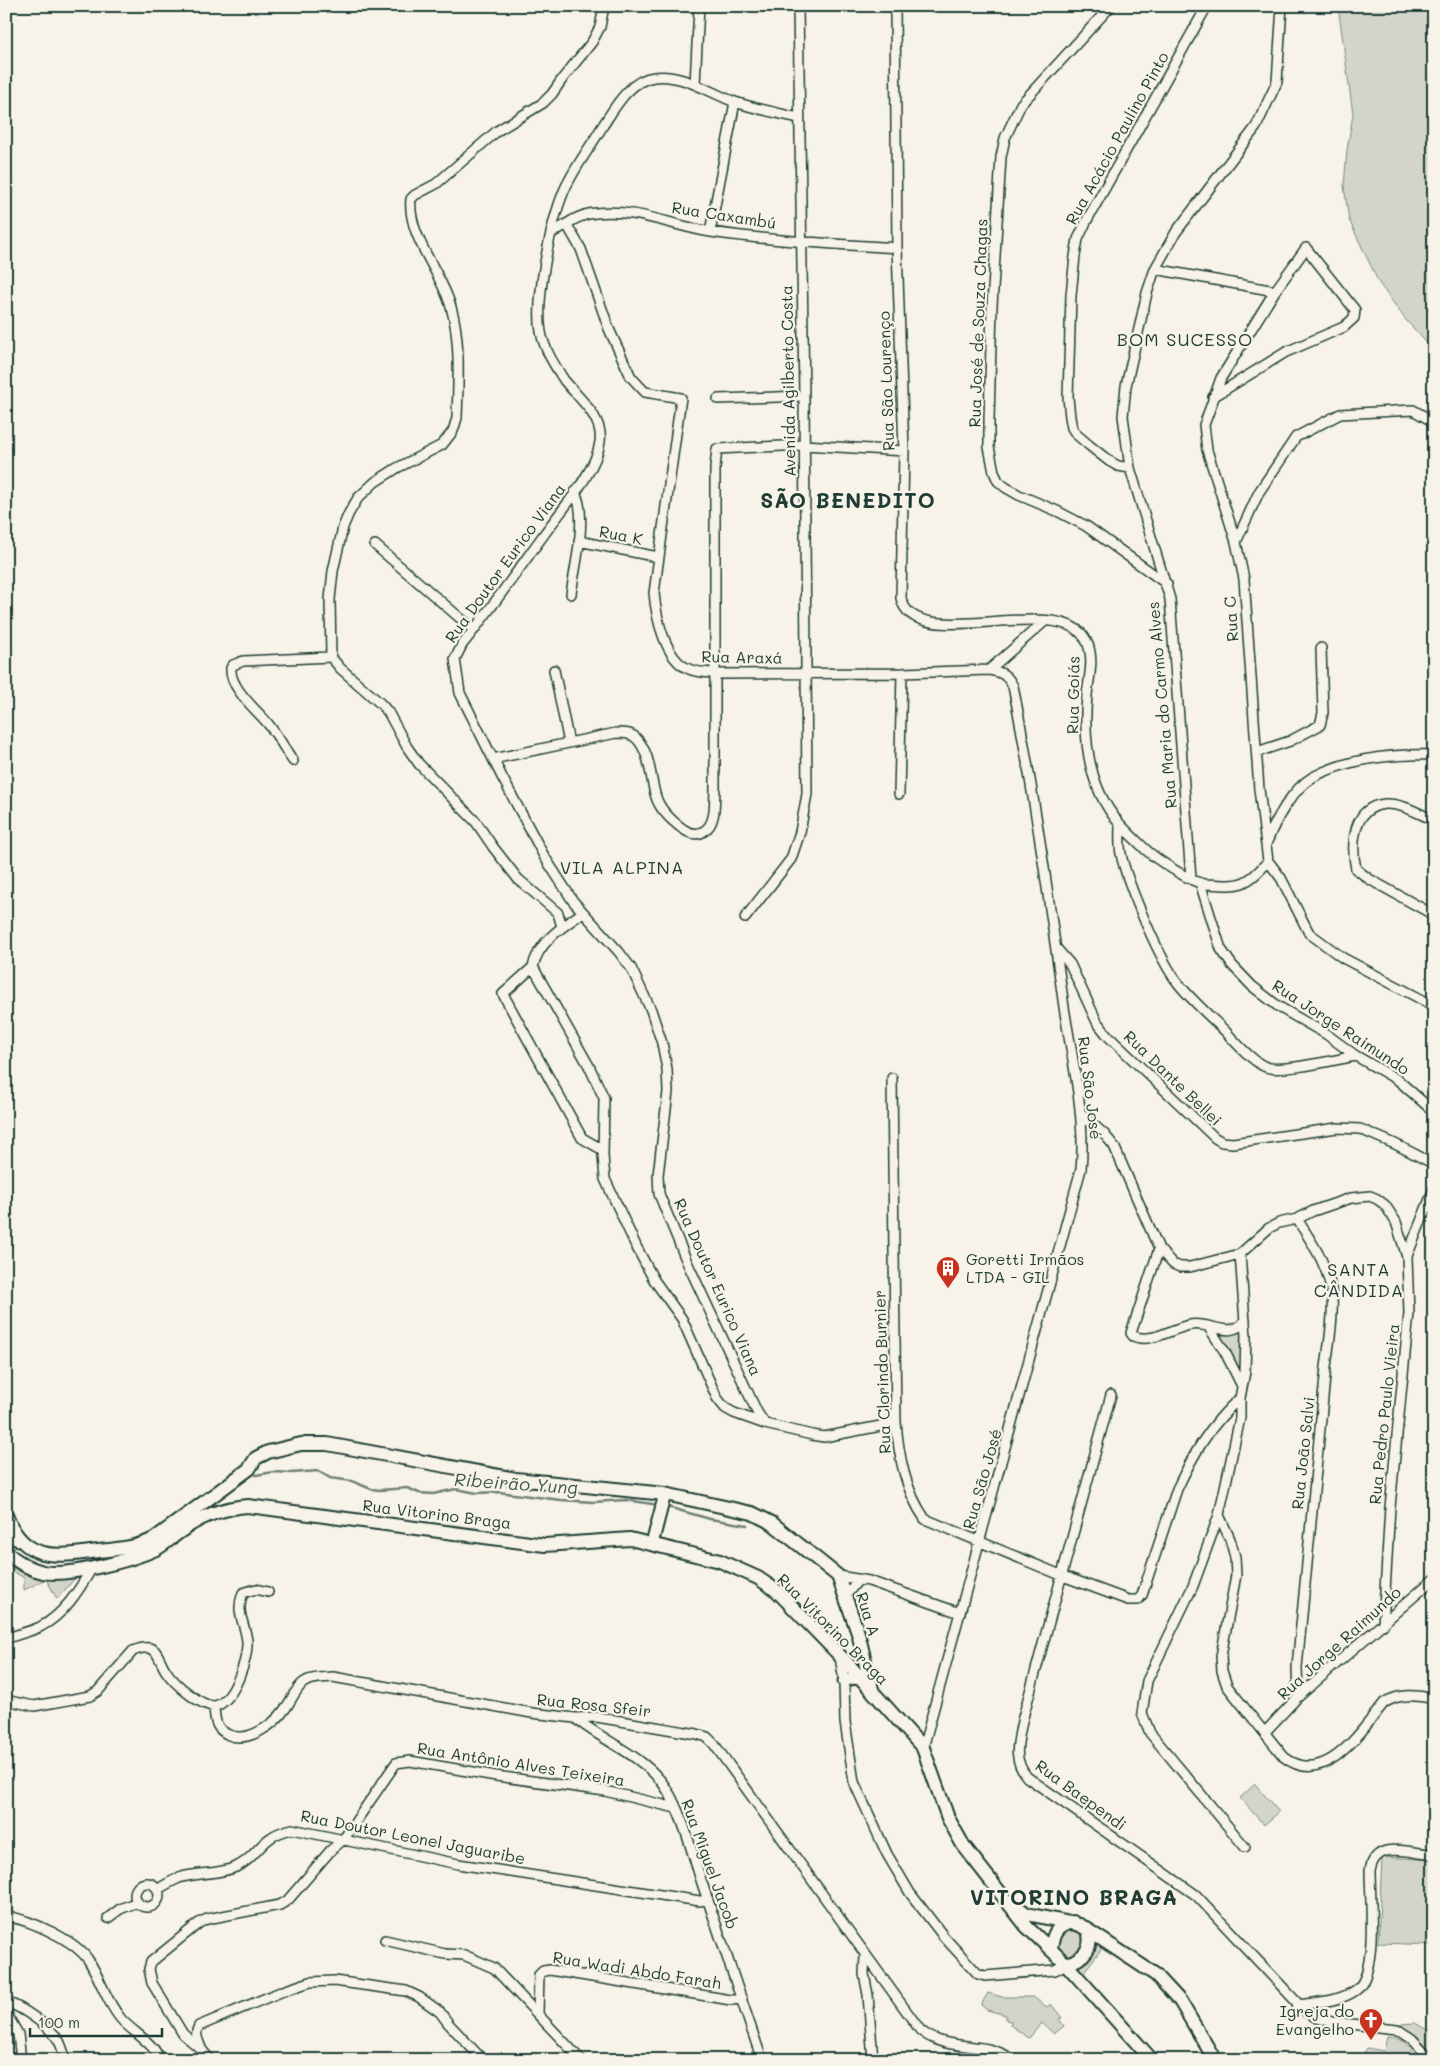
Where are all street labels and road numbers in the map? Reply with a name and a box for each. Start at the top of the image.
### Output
street label: Rua Acácio Paulino Pinto [1060,48,1173,228]
street label: Rua Caxambú [670,196,778,233]
street label: Rua José de Souza Chagas [963,218,992,428]
street label: Avenida Agilberto Costa [775,285,800,477]
street label: Rua São Lourenço [873,311,898,451]
street label: Rua Doutor Eurico Viana [440,479,569,646]
street label: Rua K [598,520,645,549]
street label: Rua C [1218,596,1243,642]
street label: Rua Maria do Carmo Alves [1142,601,1181,809]
street label: Rua Araxá [701,645,783,668]
street label: Rua Goiás [1061,656,1084,734]
street label: Rua Jorge Raimundo [1269,974,1414,1079]
street label: Rua Dante Bellei [1120,1025,1227,1130]
street label: Rua São José [1074,1035,1107,1141]
street label: Rua Doutor Eurico Viana [670,1195,767,1379]
street label: Rua Clorindo Burnier [868,1290,895,1454]
street label: Rua Pedro Paulo Vieira [1364,1322,1403,1505]
street label: Rua João Salvi [1286,1396,1319,1510]
street label: Rua São José [957,1426,1006,1532]
street label: Rua Vitorino Braga [362,1494,513,1533]
street label: Rua Vitorino Braga [773,1568,894,1689]
street label: Rua Jorge Raimundo [1272,1581,1405,1704]
street label: Rua A [852,1589,885,1639]
street label: Rua Rosa Sfeir [536,1688,652,1721]
street label: Rua Antônio Alves Teixeira [416,1737,626,1790]
street label: Rua Baependi [1032,1754,1131,1835]
street label: Rua Miguel Jacob [677,1796,744,1932]
street label: Rua Doutor Leonel Jaguaribe [299,1804,527,1869]
street label: Rua Wadi Abdo Farah [551,1946,723,1993]

